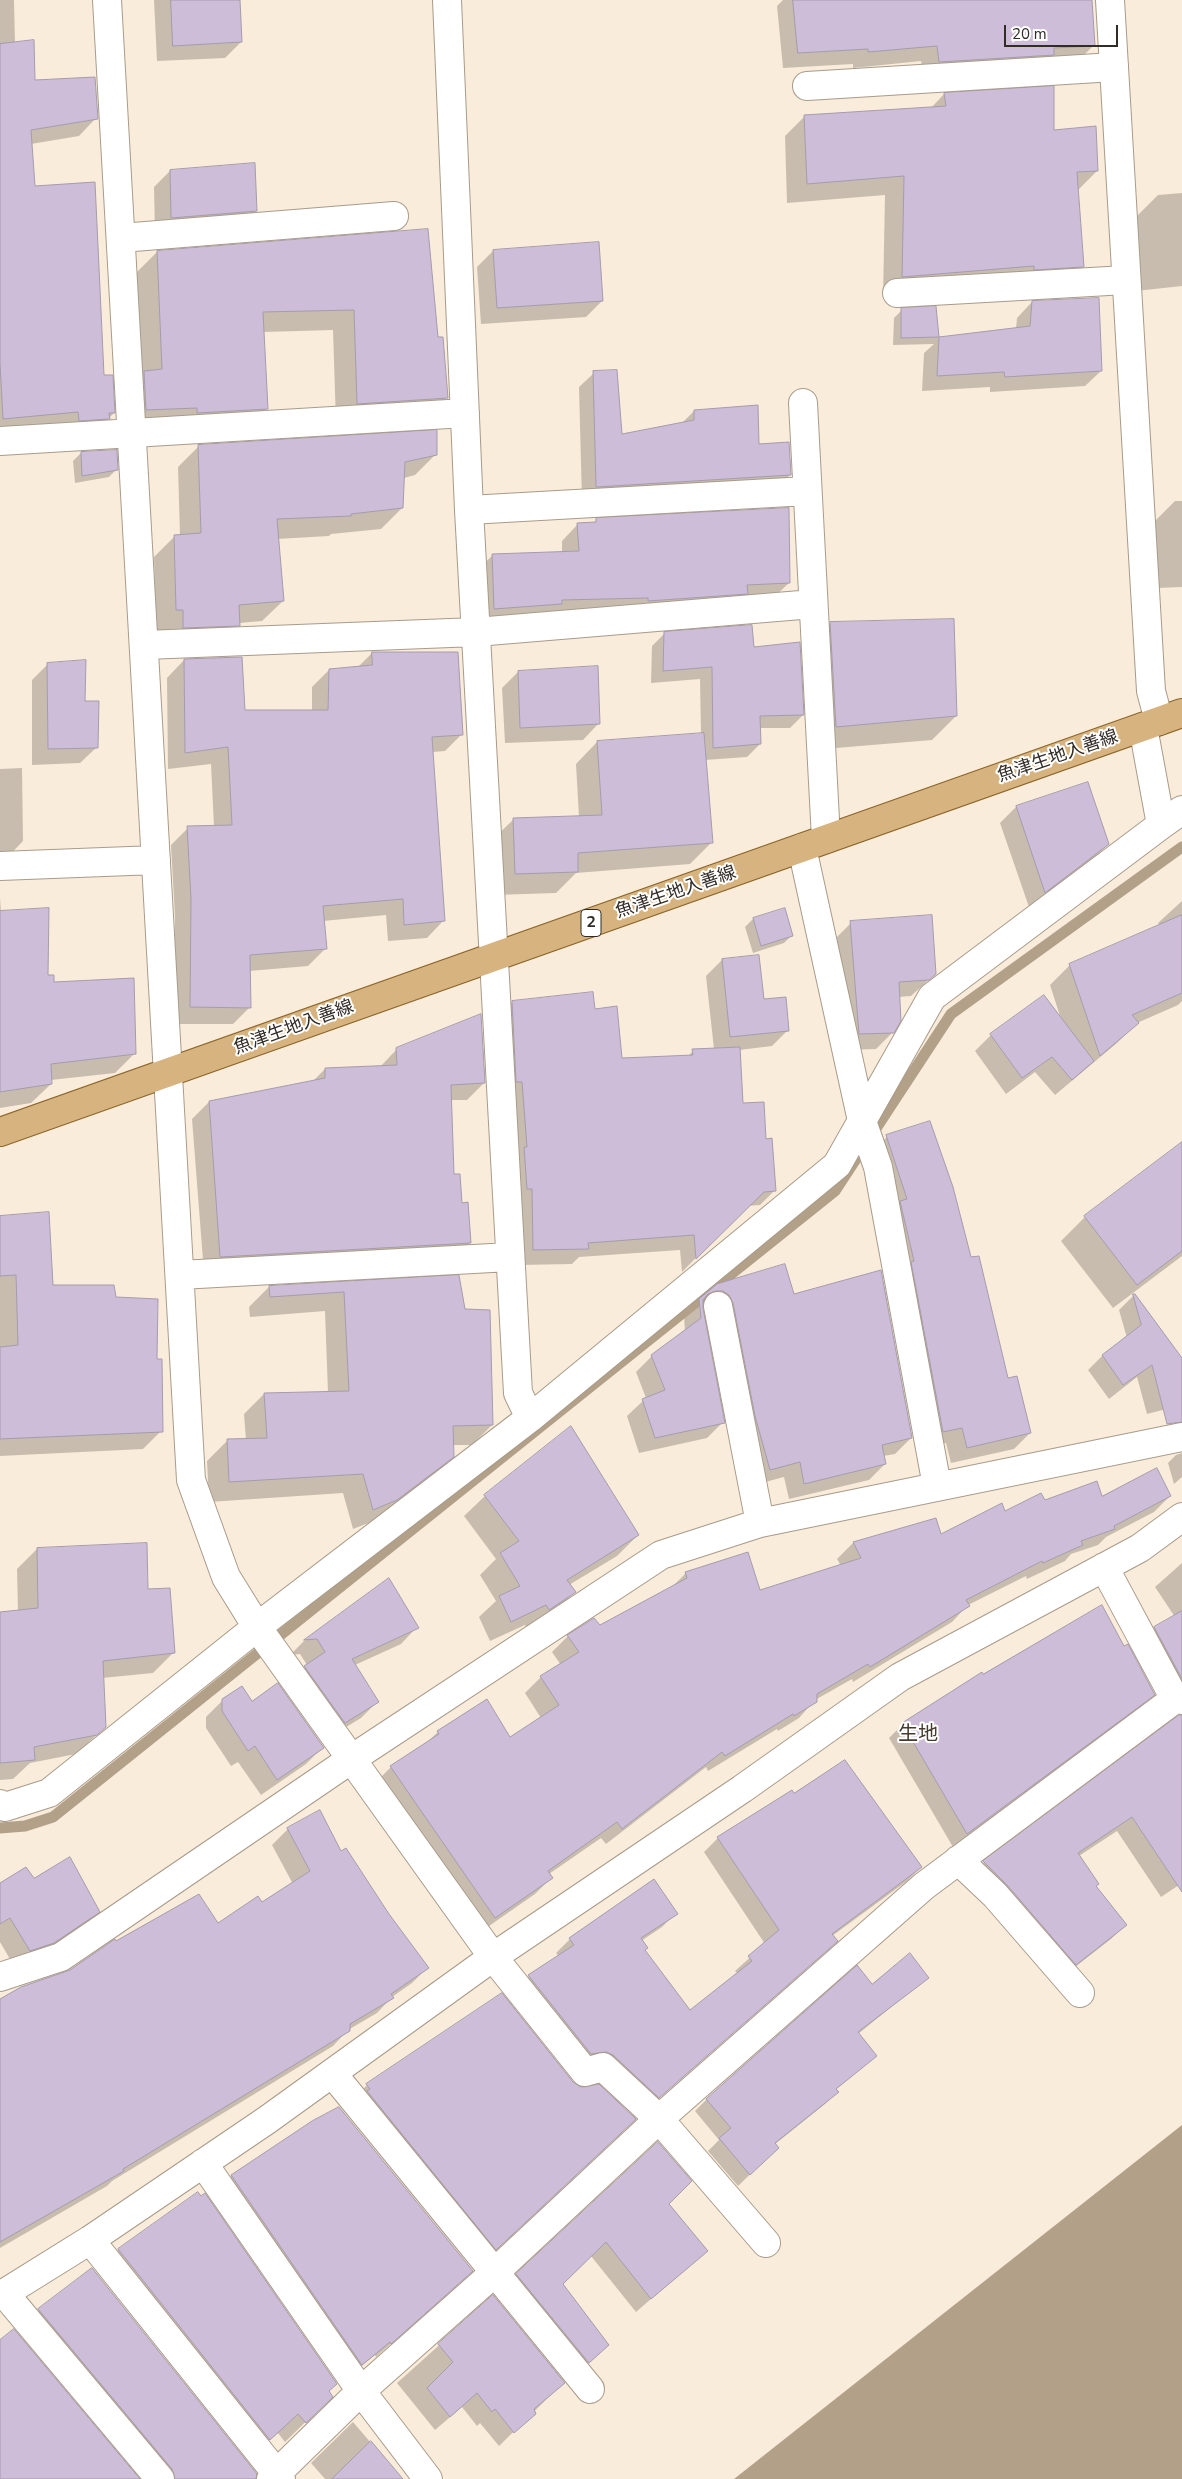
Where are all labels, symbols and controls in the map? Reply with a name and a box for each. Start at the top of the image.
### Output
scale bar [1007,15,1121,47]
text: 20 m [1012,24,1047,44]
street label: 魚津生地入善線 [995,726,1121,788]
street label: 魚津生地入善線 [613,862,739,924]
road number: 2 [581,910,601,936]
street label: 魚津生地入善線 [231,996,357,1060]
district label: 生地 [898,1723,938,1747]

